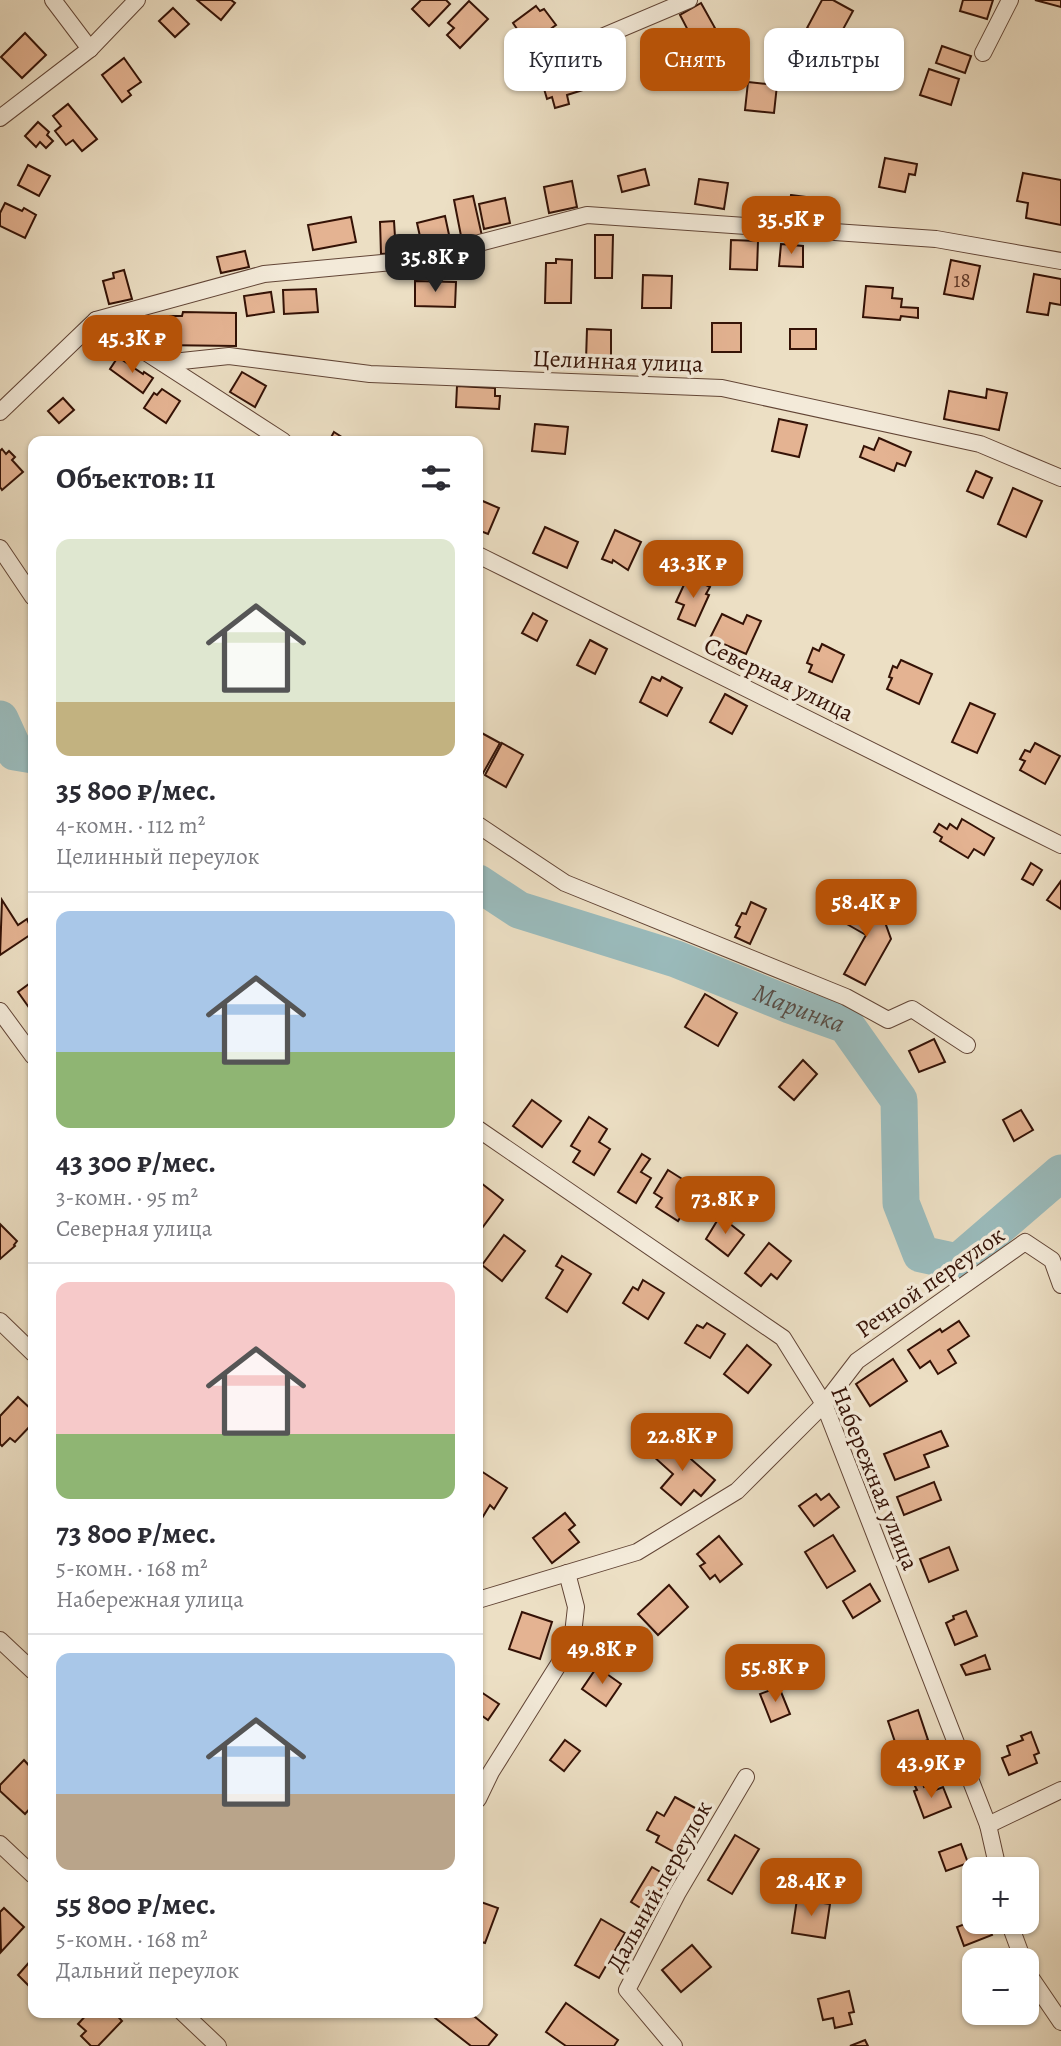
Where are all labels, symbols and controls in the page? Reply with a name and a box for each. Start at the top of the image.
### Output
chip: Купить [504,28,626,91]
chip: Снять [640,28,750,91]
chip: Фильтры [764,28,904,91]
pin: 35.5K ₽ [726,196,856,256]
text: 35.5K ₽ [758,203,824,234]
pin: 35.8K ₽ [370,234,500,294]
text: 35.8K ₽ [401,241,469,272]
house number: 18 [953,266,971,294]
pin: 45.3K ₽ [67,316,197,375]
text: 45.3K ₽ [98,322,166,353]
street label: Целинная улица [532,342,704,380]
text: Объектов: 11 [56,458,215,498]
icon: filters [417,459,455,497]
pin: 43.3K ₽ [628,540,758,600]
text: 43.3K ₽ [659,547,727,578]
icon: home [193,585,319,711]
street label: Северная улица [699,629,859,729]
text: 35 800 ₽/мес. [56,770,217,810]
text: 4-комн. · 112 m² [56,810,205,841]
text: Целинный переулок [56,841,259,872]
pin: 58.4K ₽ [801,880,931,939]
text: 58.4K ₽ [832,886,900,917]
icon: home [193,957,319,1083]
water label: Маринка [748,974,850,1041]
text: 43 300 ₽/мес. [56,1142,216,1182]
pin: 73.8K ₽ [660,1176,790,1236]
text: 3-комн. · 95 m² [56,1182,198,1213]
text: 73.8K ₽ [691,1183,759,1214]
text: Северная улица [56,1213,212,1244]
street label: Речной переулок [849,1219,1011,1345]
icon: home [193,1328,319,1454]
street label: Набережная улица [823,1381,927,1575]
pin: 22.8K ₽ [617,1414,747,1473]
text: 22.8K ₽ [647,1420,717,1451]
text: 73 800 ₽/мес. [56,1513,217,1553]
text: 5-комн. · 168 m² [56,1553,208,1584]
text: Набережная улица [56,1584,244,1615]
pin: 49.8K ₽ [537,1626,667,1686]
text: 49.8K ₽ [567,1633,637,1664]
pin: 55.8K ₽ [710,1644,840,1704]
text: 55.8K ₽ [741,1651,809,1682]
icon: home [193,1699,319,1825]
pin: 43.9K ₽ [866,1741,996,1800]
text: 43.9K ₽ [897,1747,965,1778]
street label: Дальний переулок [599,1795,719,1977]
map controls [962,1857,1039,2025]
button: + [962,1857,1039,1934]
pin: 28.4K ₽ [746,1858,876,1918]
text: 28.4K ₽ [776,1865,846,1896]
text: 55 800 ₽/мес. [56,1884,216,1924]
text: 5-комн. · 168 m² [56,1924,208,1955]
button: − [962,1948,1039,2025]
text: Дальний переулок [56,1955,239,1986]

